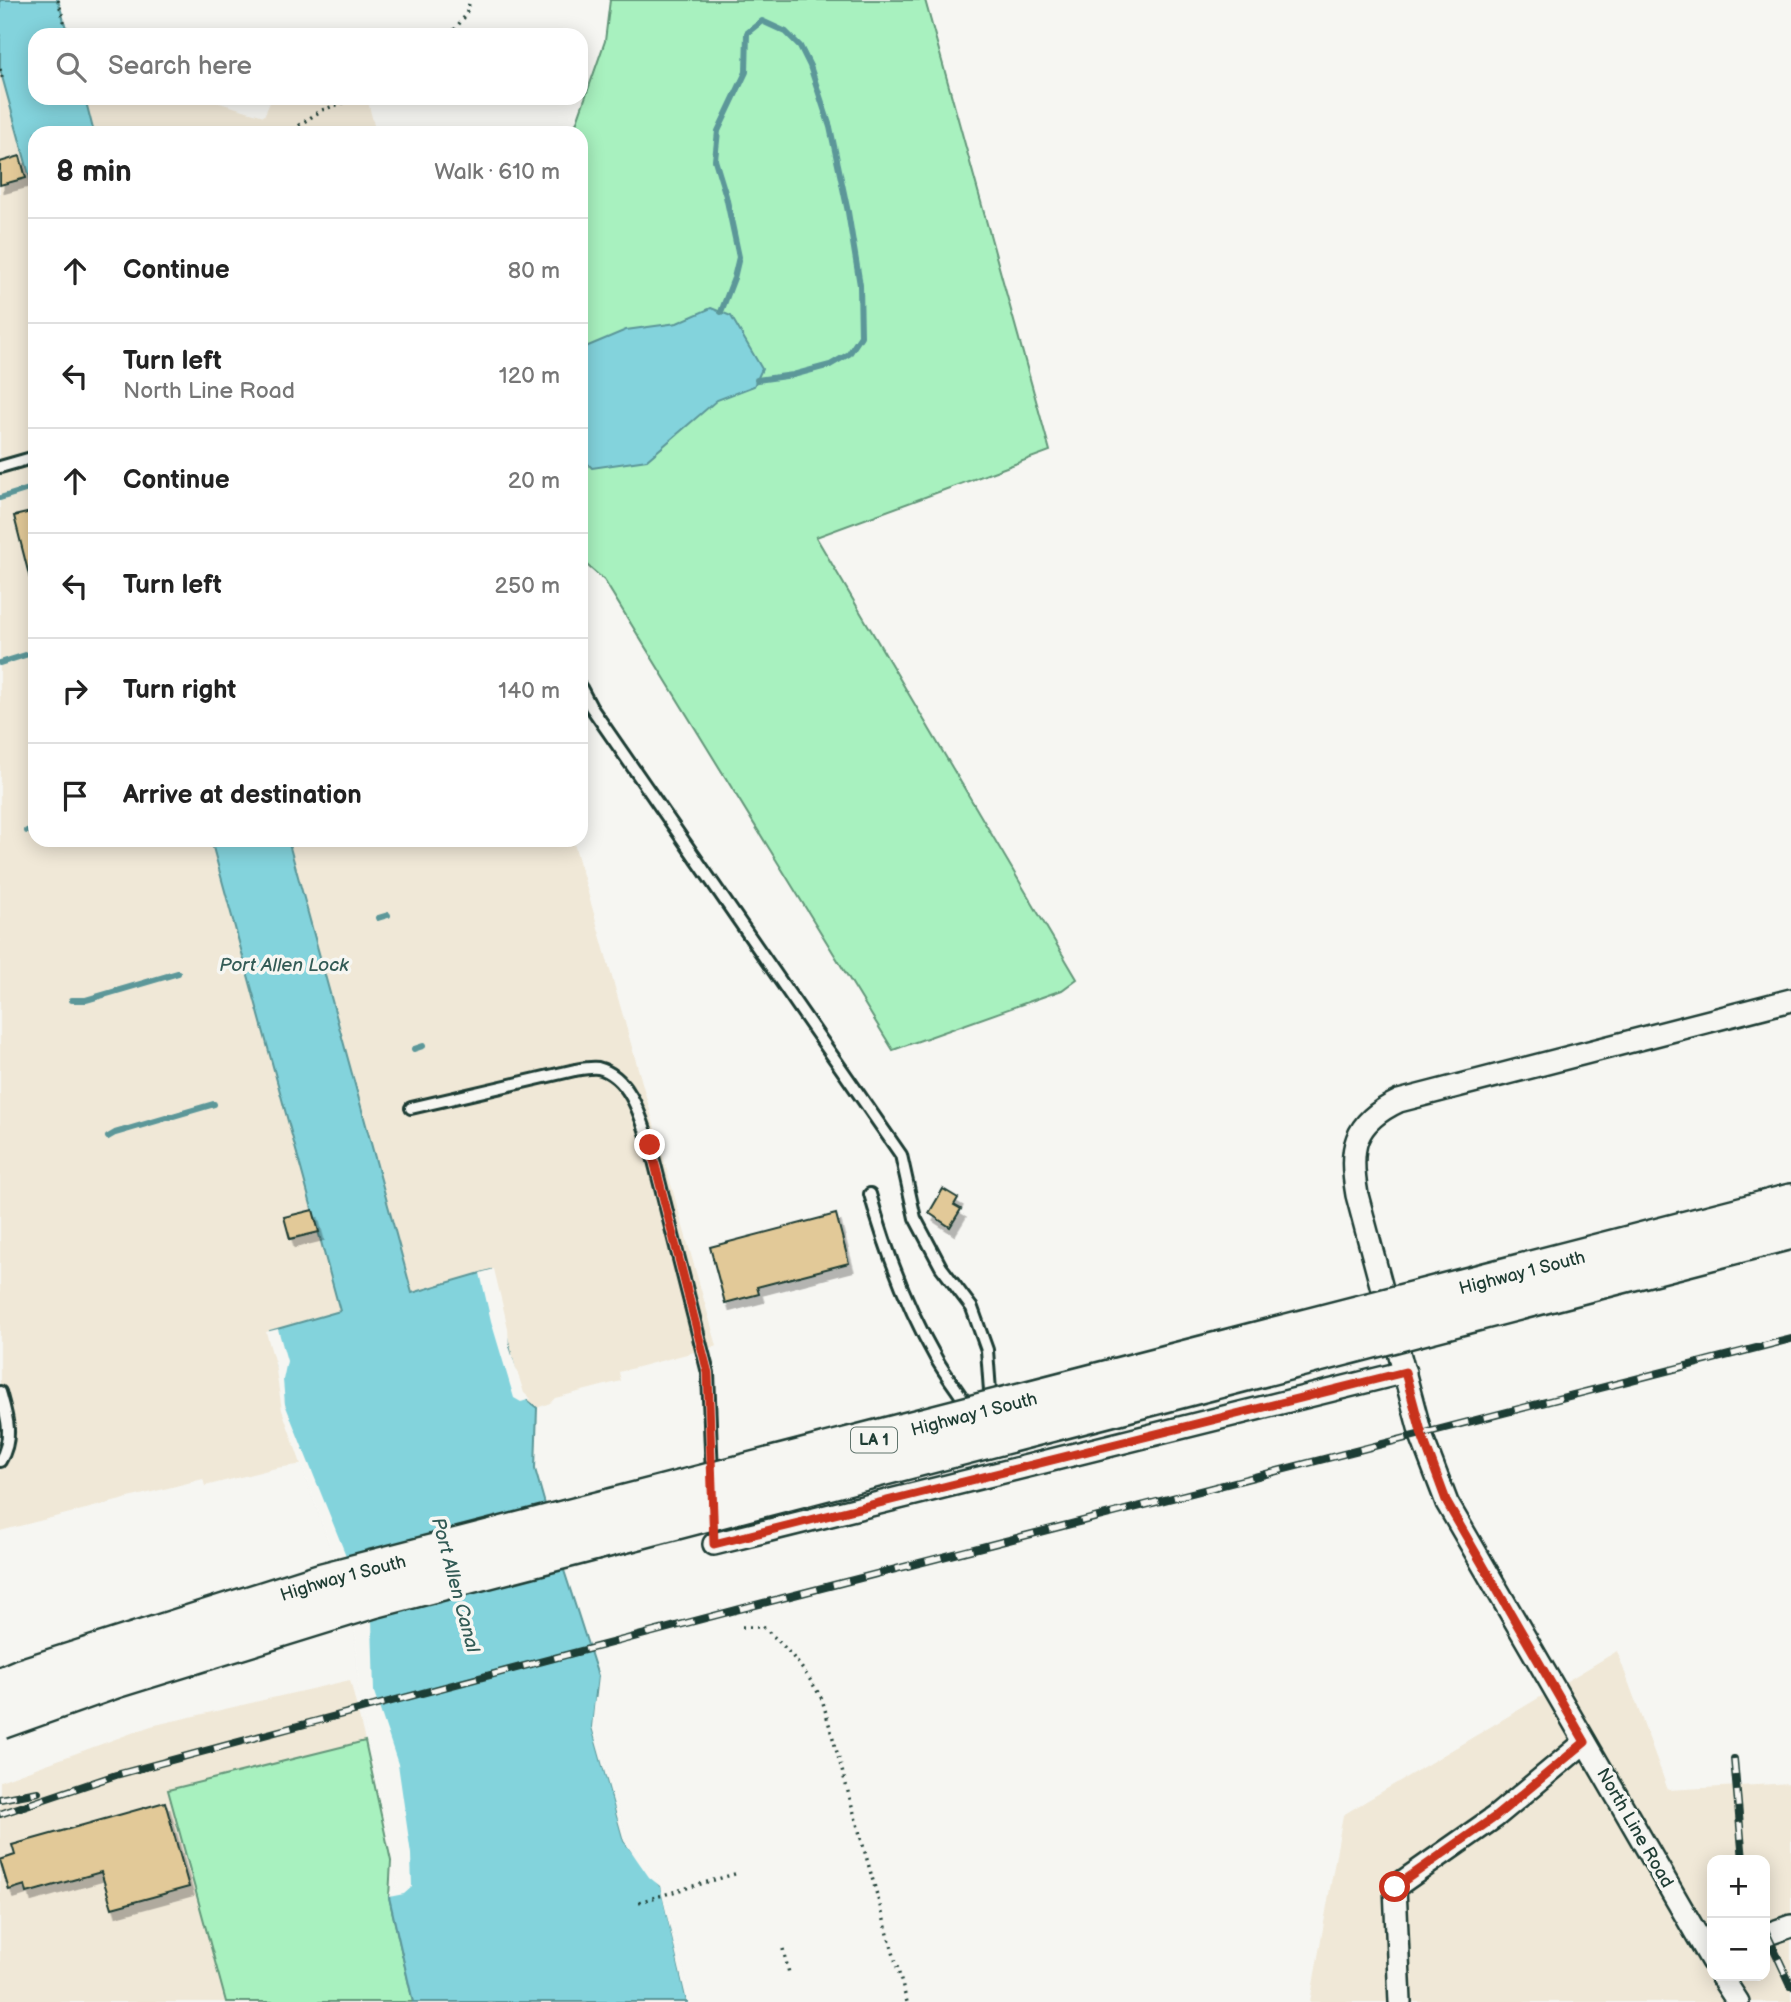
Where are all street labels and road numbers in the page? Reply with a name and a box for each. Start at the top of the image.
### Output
street label: Highway 1 South [1457,1246,1587,1299]
street label: Highway 1 South [909,1388,1039,1440]
road number: LA 1 [851,1428,897,1452]
street label: Highway 1 South [277,1551,408,1605]
street label: North Line Road [1592,1764,1678,1892]

